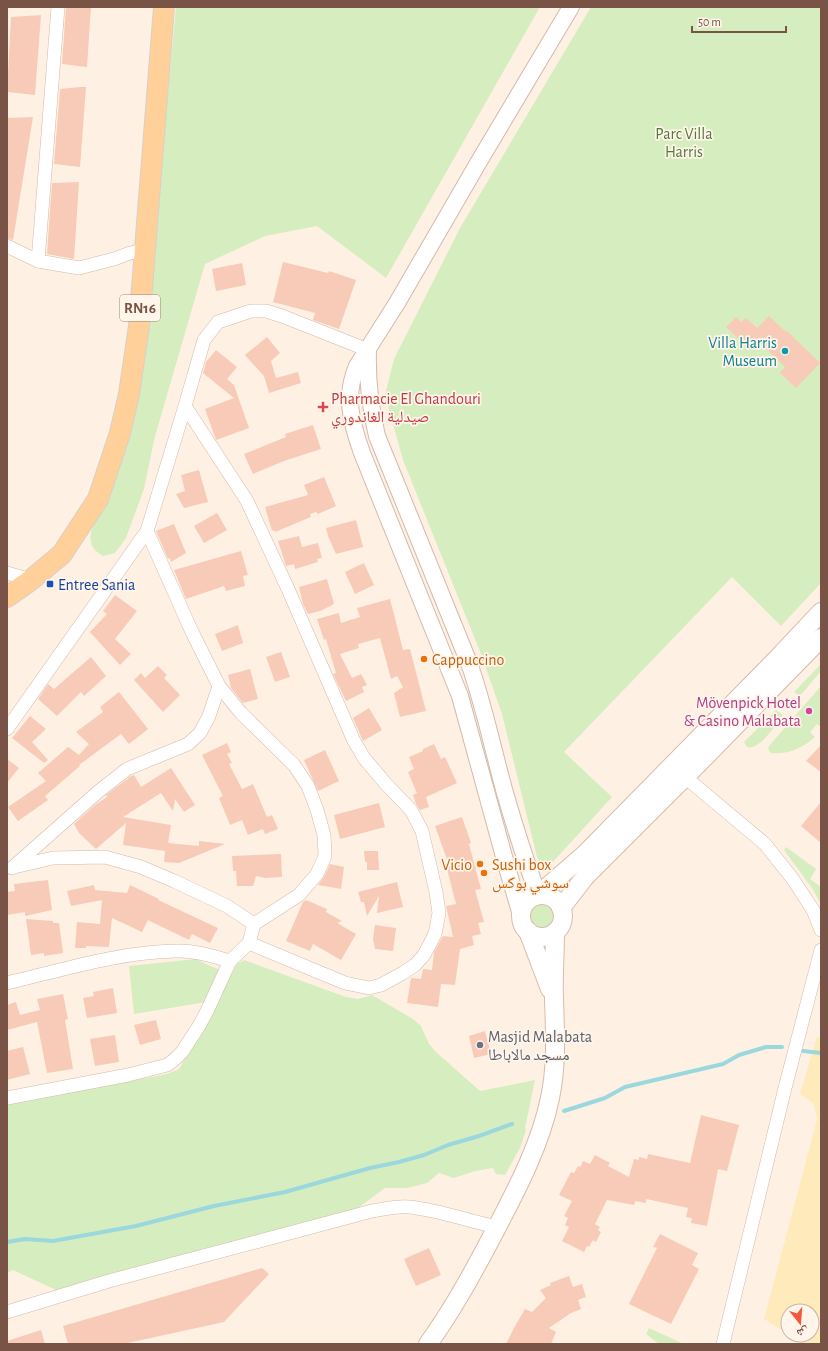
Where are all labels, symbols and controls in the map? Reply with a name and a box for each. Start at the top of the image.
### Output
scale bar [692,8,786,34]
text: 50 m [698,16,721,28]
park label: Parc Villa Harris [655,126,713,160]
road number: RN16 [120,295,160,321]
place label: Villa Harris Museum [708,335,777,369]
marker: Villa Harris Museum [780,346,790,356]
place label: Pharmacie El Ghandouri صيدلية الغاندوري [331,391,481,429]
marker: Pharmacie El Ghandouri صيدلية الغاندوري [318,402,328,412]
place label: Entree Sania [58,577,135,593]
marker: Entree Sania [45,579,55,589]
place label: Cappuccino [432,652,505,668]
marker: Cappuccino [419,654,429,664]
place label: Mövenpick Hotel & Casino Malabata [684,695,801,729]
marker: Mövenpick Hotel & Casino Malabata [804,706,814,716]
place label: Vicio [441,857,472,873]
place label: Sushi box سوشي بوكس [492,857,569,895]
marker: Vicio [475,859,485,869]
marker: Sushi box سوشي بوكس [479,868,489,878]
place label: Masjid Malabata مسجد مالاباطا [488,1029,592,1063]
marker: Masjid Malabata مسجد مالاباطا [475,1040,485,1050]
north arrow [780,1303,820,1343]
text: ش [795,1323,810,1339]

